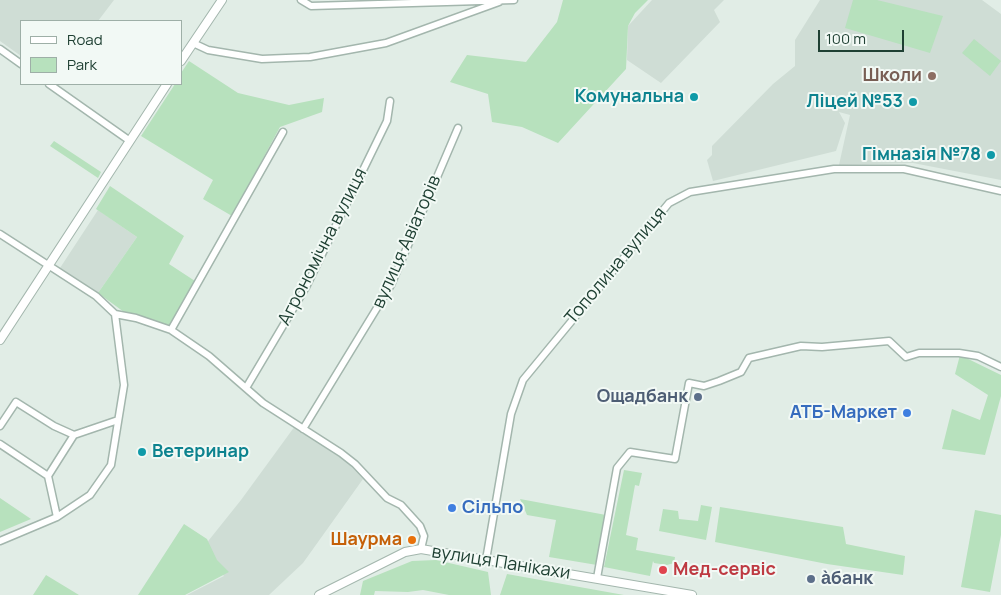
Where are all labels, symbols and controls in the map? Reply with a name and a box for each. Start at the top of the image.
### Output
legend [20,20,182,85]
scale bar [821,20,907,52]
text: 100 m [826,28,866,49]
text: Road [67,29,103,50]
text: Park [67,54,97,75]
place label: Школи [863,65,922,87]
marker: Школи [926,70,938,82]
place label: Комунальна [575,86,684,108]
marker: Комунальна [688,91,700,103]
place label: Ліцей №53 [806,91,903,113]
marker: Ліцей №53 [907,96,919,108]
place label: Гімназія №78 [862,144,981,166]
marker: Гімназія №78 [985,149,997,161]
street label: Агрономічна вулиця [274,165,372,329]
street label: вулиця Авіаторів [368,172,446,312]
street label: Тополина вулиця [561,203,671,329]
place label: Ощадбанк [597,386,688,408]
marker: Ощадбанк [692,391,704,403]
place label: АТБ-Маркет [790,402,897,424]
marker: АТБ-Маркет [901,407,913,419]
place label: Ветеринар [152,441,249,463]
marker: Ветеринар [136,446,148,458]
place label: Сільпо [462,497,523,519]
marker: Сільпо [446,502,458,514]
place label: Шаурма [331,529,402,551]
marker: Шаурма [406,534,418,546]
street label: вулиця Панікахи [430,541,572,585]
place label: Мед-сервіс [673,559,776,581]
marker: Мед-сервіс [657,564,669,576]
place label: а̀банк [821,568,873,590]
marker: а̀банк [805,573,817,585]

